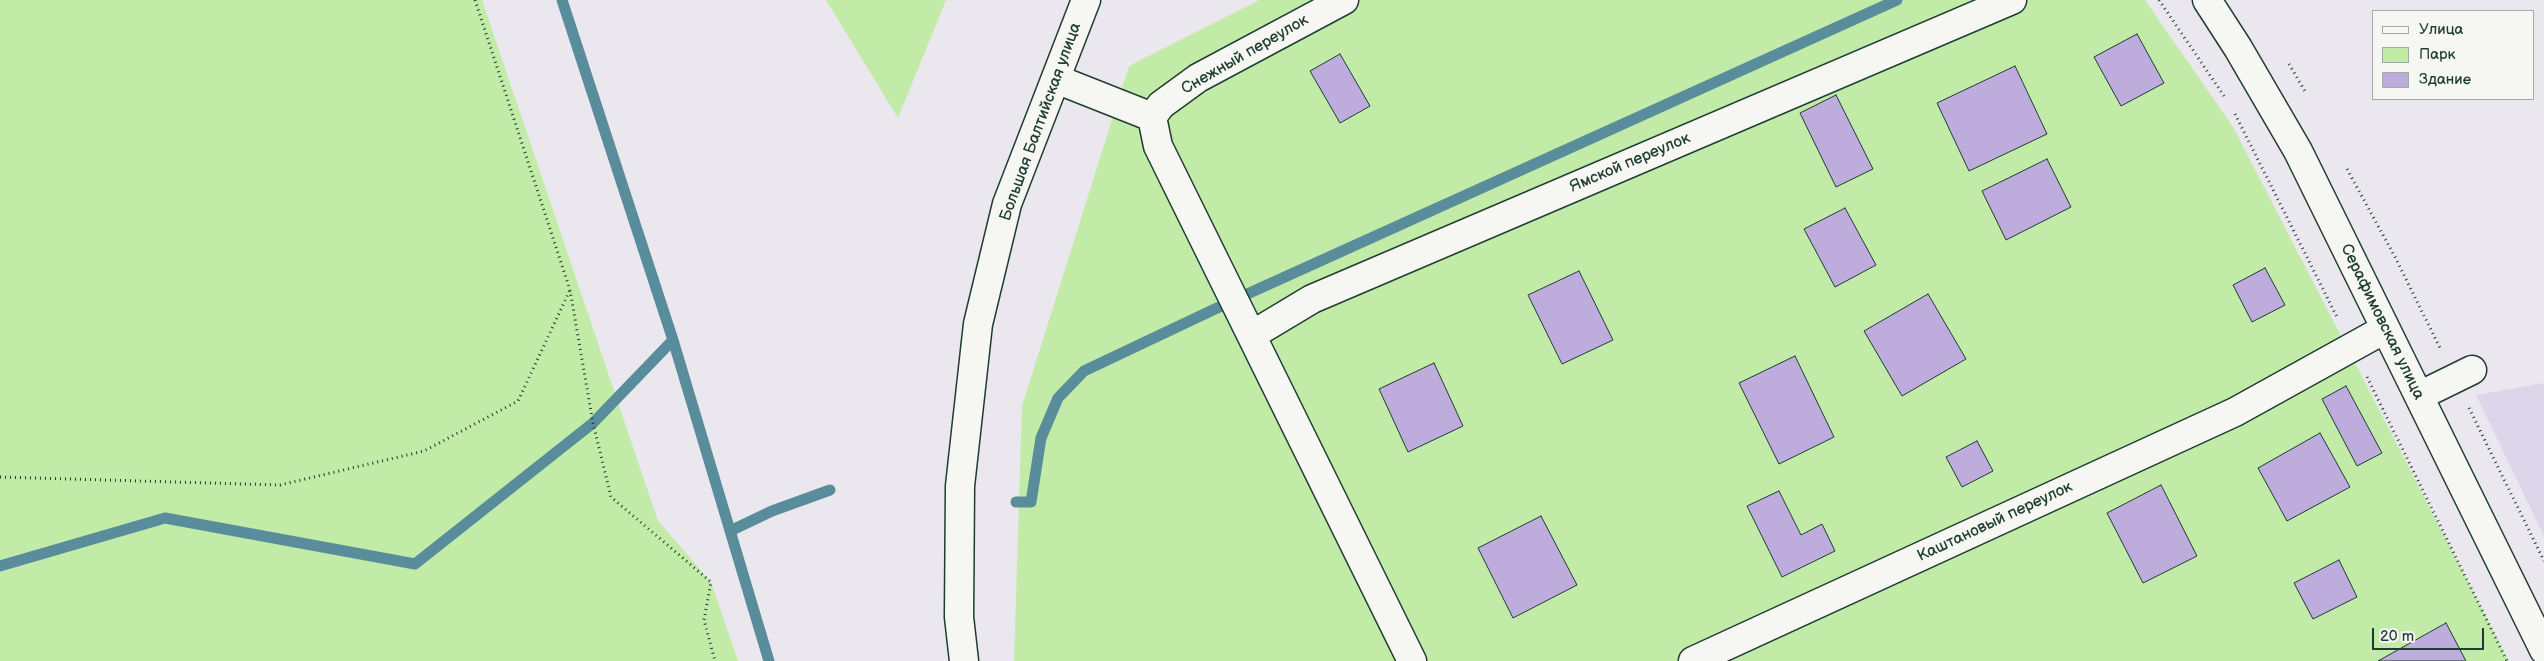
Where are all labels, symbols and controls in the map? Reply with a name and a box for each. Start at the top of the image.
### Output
legend [2372,10,2534,100]
street label: Снежный переулок [1178,11,1312,99]
street label: Большая Балтийская улица [996,20,1086,224]
text: Улица [2419,20,2463,39]
text: Парк [2419,45,2456,64]
text: Здание [2419,70,2471,89]
street label: Ямской переулок [1567,129,1693,197]
street label: Серафимовская улица [2336,241,2428,403]
street label: Каштановый переулок [1914,478,2076,566]
scale bar [2374,618,2486,650]
text: 20 m [2380,627,2414,646]

